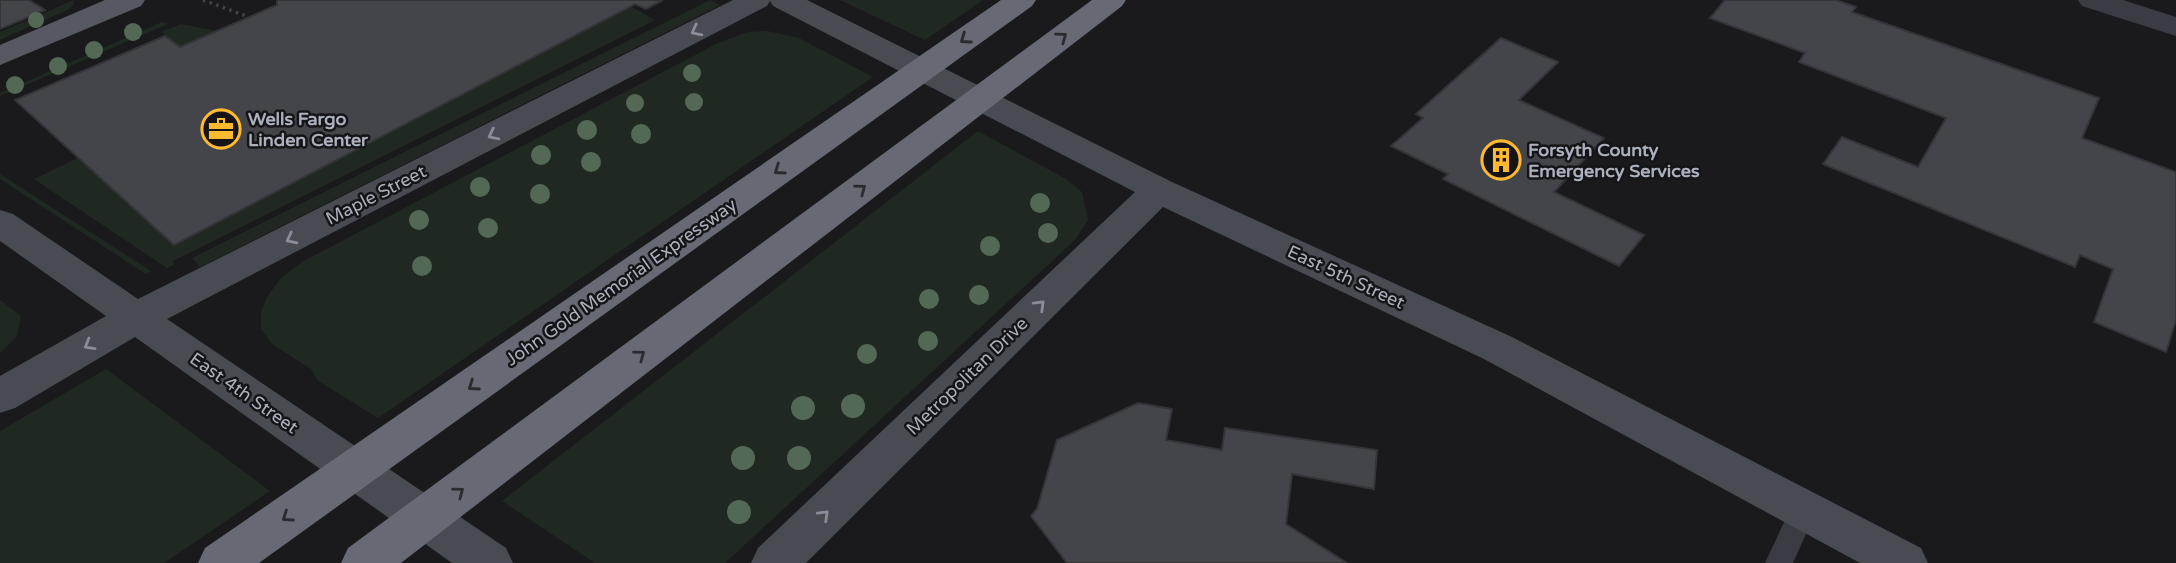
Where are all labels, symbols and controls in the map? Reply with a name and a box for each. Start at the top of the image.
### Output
one-way arrow [691,23,703,37]
one-way arrow [960,31,973,43]
one-way arrow [1054,32,1067,45]
office icon: Wells Fargo Linden Center [200,108,242,150]
place label: Wells Fargo Linden Center [248,108,369,151]
one-way arrow [488,127,500,140]
building icon: Forsyth County Emergency Services [1480,139,1522,181]
place label: Forsyth County Emergency Services [1528,139,1700,182]
street label: Maple Street [322,160,430,230]
one-way arrow [774,162,787,174]
one-way arrow [853,184,866,197]
street label: John Gold Memorial Expressway [501,193,741,370]
one-way arrow [286,230,298,244]
street label: East 5th Street [1284,240,1408,314]
one-way arrow [1031,301,1044,314]
street label: Metropolitan Drive [902,313,1032,439]
one-way arrow [84,337,97,350]
street label: East 4th Street [186,348,302,438]
one-way arrow [632,351,645,364]
one-way arrow [468,378,481,390]
one-way arrow [451,488,463,501]
one-way arrow [282,509,295,521]
one-way arrow [816,511,829,524]

